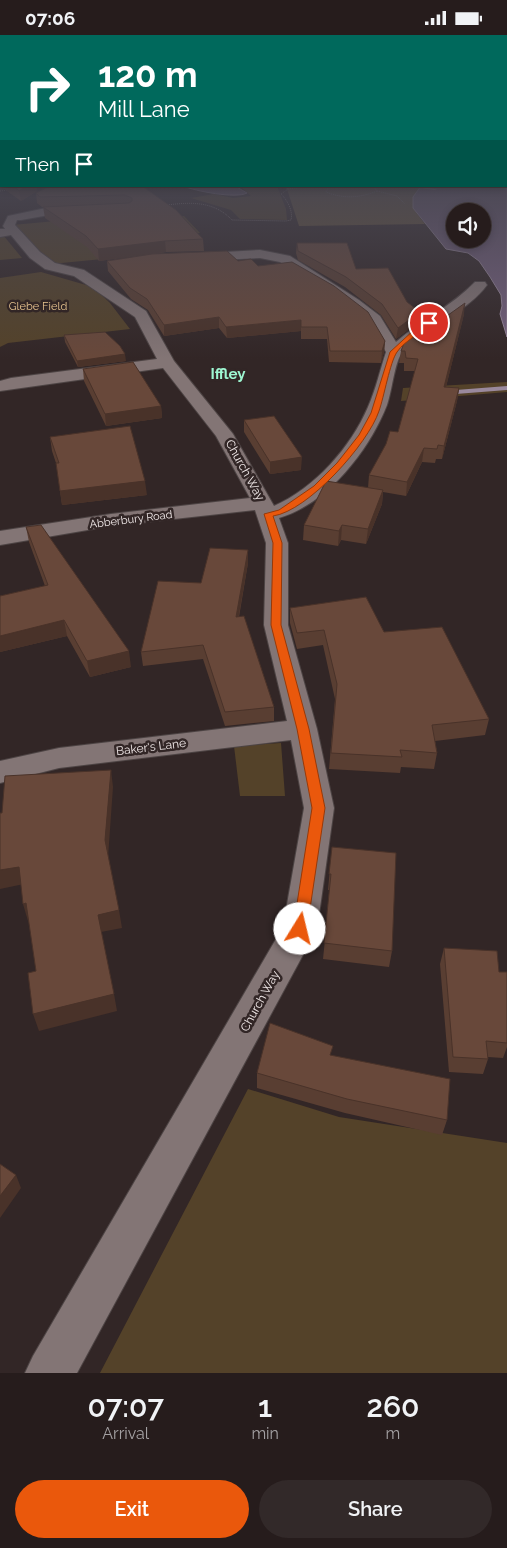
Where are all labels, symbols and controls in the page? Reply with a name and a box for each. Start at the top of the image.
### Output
text: 07:06 [25,7,75,29]
text: 120 m [98,54,198,95]
icon: right [15,55,80,120]
text: Mill Lane [98,96,190,122]
icon: arrive [70,150,98,178]
text: Then [15,153,60,175]
map controls [446,203,491,248]
button: sound [446,203,491,248]
park label: Glebe Field [9,300,67,313]
pin [408,302,450,344]
icon: arrive [415,309,443,337]
district label: Iffley [211,365,246,383]
street label: Church Way [223,437,268,503]
street label: Abberbury Road [89,508,173,531]
street label: Baker's Lane [115,736,187,758]
position arrow [273,902,325,954]
street label: Church Way [238,968,283,1034]
text: 07:07 [87,1389,164,1424]
text: 1 [258,1389,272,1424]
text: 260 [366,1389,420,1424]
text: Arrival [102,1424,149,1443]
text: min [251,1424,279,1443]
text: m [386,1424,400,1443]
button: Exit [15,1480,249,1538]
button: Share [259,1480,492,1538]

